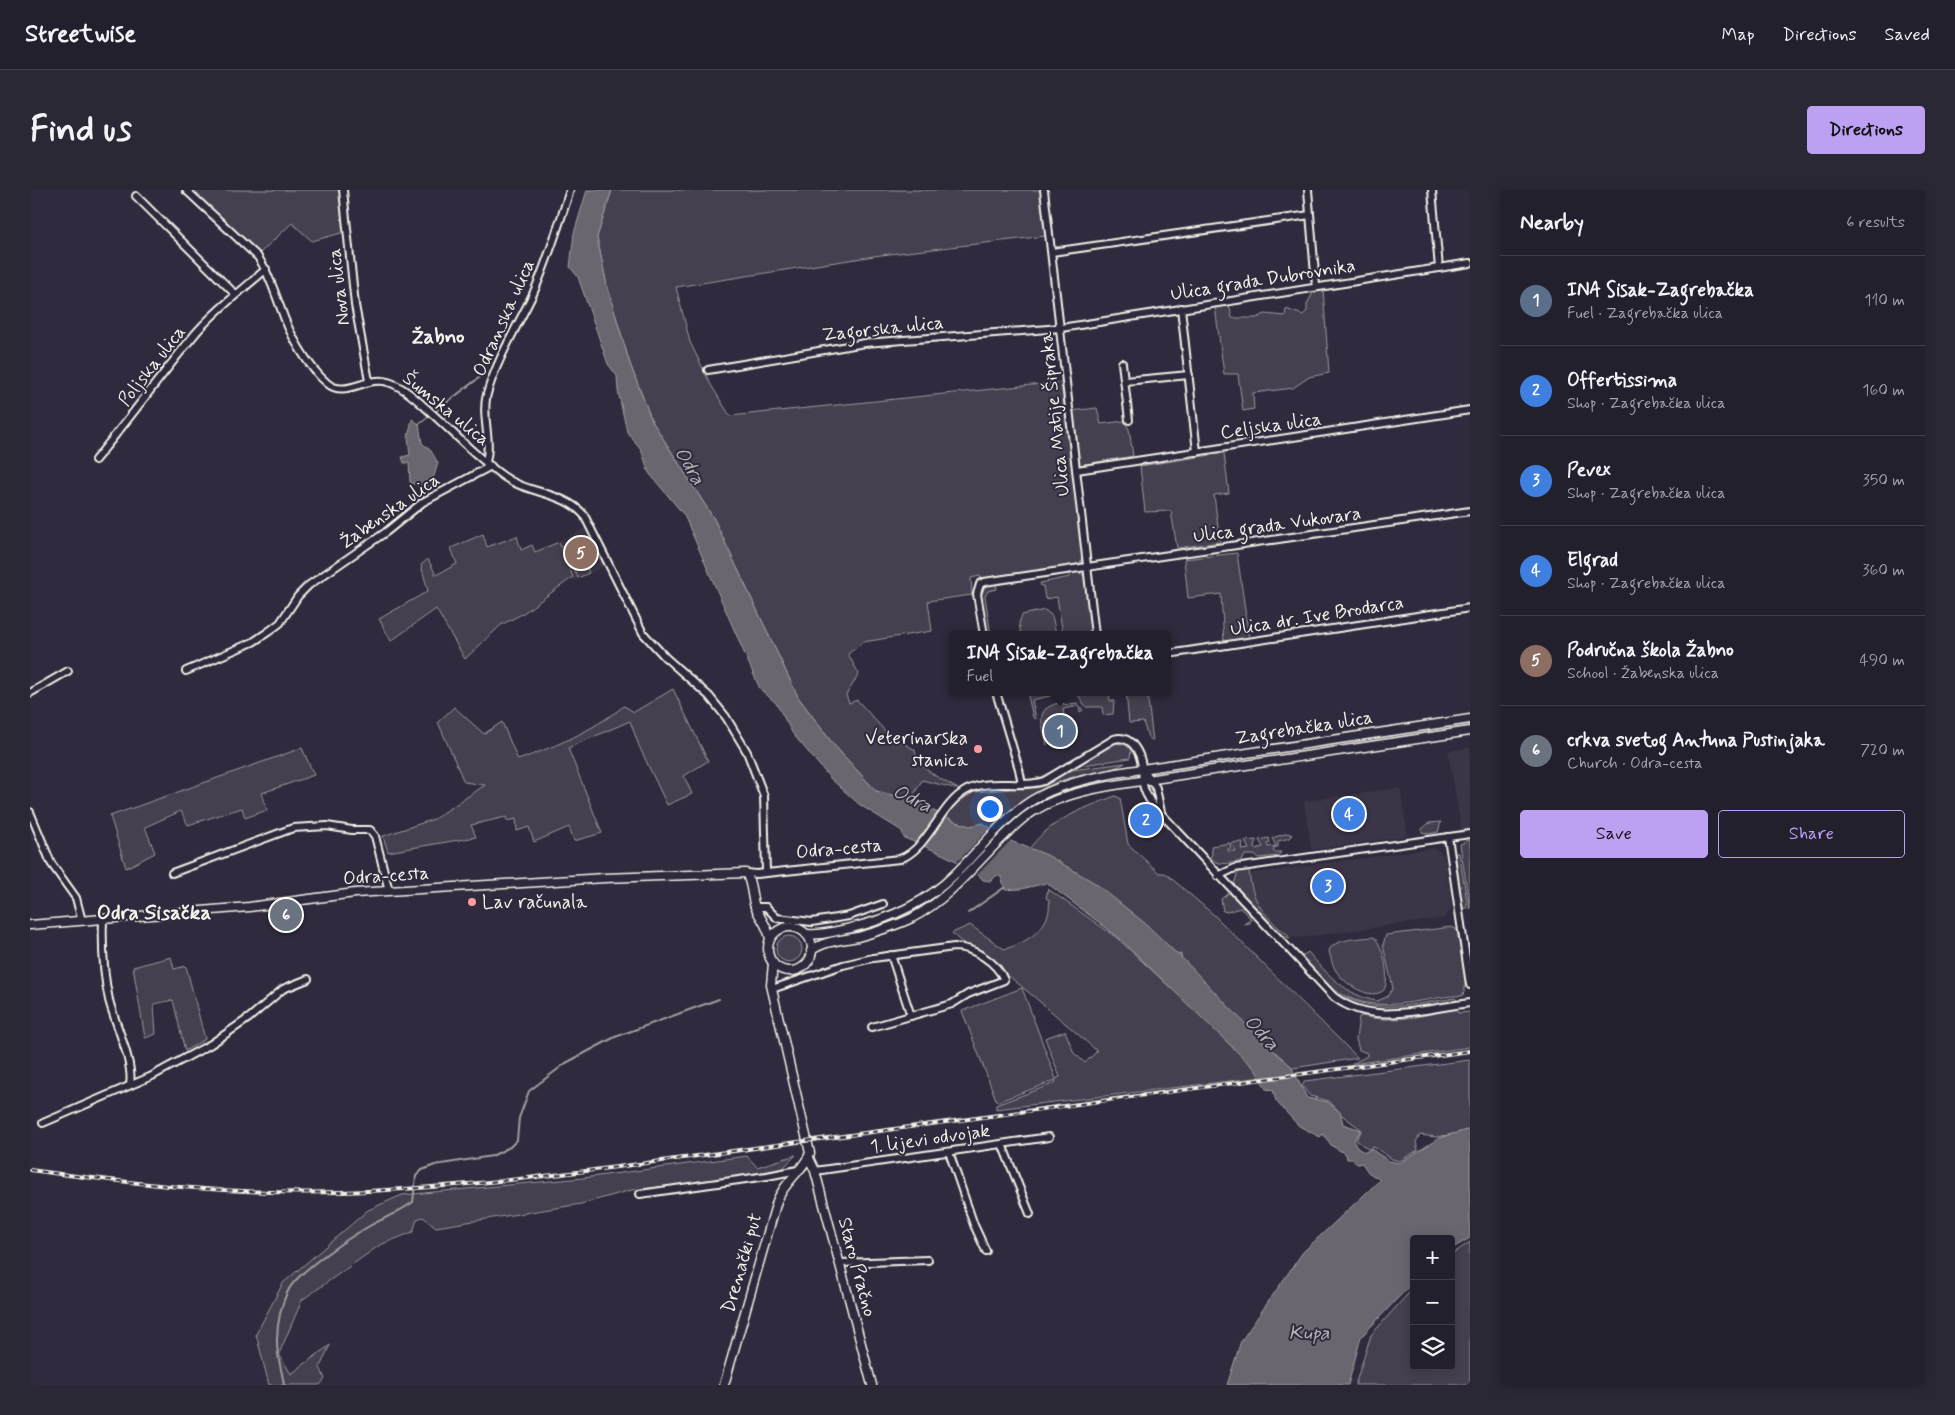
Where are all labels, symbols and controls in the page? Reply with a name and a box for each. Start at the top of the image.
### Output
text: Streetwise [25,19,136,50]
text: Map [1722,23,1755,47]
text: Directions [1783,23,1857,47]
text: Saved [1885,23,1930,47]
button: Directions [1807,106,1925,154]
text: Find us [30,107,132,153]
text: Nearby [1520,209,1584,237]
text: 6 results [1846,212,1905,233]
street label: Nova ulica [322,247,356,327]
street label: Ulica grada Dubrovnika [1169,253,1358,310]
street label: Odranska ulica [467,256,541,380]
text: INA Sisak-Zagrebačka [1567,278,1754,303]
text: 1 [1532,290,1540,311]
text: 110 m [1864,290,1905,311]
text: Fuel · Zagrebačka ulica [1567,303,1723,324]
street label: Zagorska ulica [821,310,945,351]
street label: Poljska ulica [112,320,192,412]
district label: Žabno [412,323,465,351]
street label: Ulica Matije Šipraka [1034,330,1076,498]
street label: Šumska ulica [397,366,495,452]
text: Offertissima [1567,368,1677,393]
text: 2 [1532,380,1540,401]
text: 160 m [1862,380,1905,401]
text: Shop · Zagrebačka ulica [1567,393,1726,414]
street label: Celjska ulica [1219,407,1323,446]
water label: Odra [667,442,711,490]
text: Pevex [1567,458,1611,483]
street label: Žabenska ulica [335,467,445,555]
text: 3 [1532,470,1540,491]
text: 350 m [1863,470,1905,491]
text: Shop · Zagrebačka ulica [1567,483,1726,504]
street label: Ulica grada Vukovara [1191,501,1363,552]
pin: 5 [565,534,597,572]
text: Elgrad [1567,548,1618,573]
text: 4 [1531,560,1541,581]
text: 360 m [1862,560,1905,581]
text: Shop · Zagrebačka ulica [1567,573,1726,594]
street label: Ulica dr. Ive Brodarca [1228,590,1406,642]
popup [949,631,1171,696]
text: Područna škola Žabno [1567,638,1734,663]
text: INA Sisak-Zagrebačka [966,641,1154,666]
text: 5 [1531,650,1541,671]
text: 490 m [1859,650,1905,671]
text: School · Žabenska ulica [1567,663,1719,684]
text: Fuel [966,666,993,687]
street label: Zagrebačka ulica [1234,705,1375,754]
pin: 1 [1044,712,1076,750]
place label: Veterinarska stanica [865,726,969,773]
text: crkva svetog Antuna Pustinjaka [1567,728,1825,753]
text: 6 [1532,740,1540,761]
text: 720 m [1860,740,1905,761]
marker: Veterinarska stanica [972,743,984,755]
text: Church · Odra-cesta [1567,753,1703,774]
water label: Odra [888,778,936,820]
pin: 4 [1333,795,1365,833]
your location [977,796,1003,822]
pin: 2 [1130,801,1162,839]
button: Save [1520,810,1708,858]
button: Share [1718,810,1905,858]
street label: Odra-cesta [795,833,883,865]
street label: Odra-cesta [342,861,430,891]
pin: 3 [1312,867,1344,905]
place label: Lav računala [482,890,588,915]
pin: 6 [270,896,302,934]
marker: Lav računala [466,896,478,908]
district label: Odra Sisačka [97,899,211,927]
water label: Odra [1237,1009,1285,1057]
street label: 1. lijevi odvojak [868,1118,992,1161]
street label: Drenački put [716,1210,768,1316]
street label: Staro Pračno [832,1215,882,1319]
map controls [1410,1235,1455,1370]
button: + [1410,1235,1455,1280]
button: − [1410,1280,1455,1325]
water label: Kupa [1289,1320,1330,1347]
button: layers [1410,1325,1455,1370]

